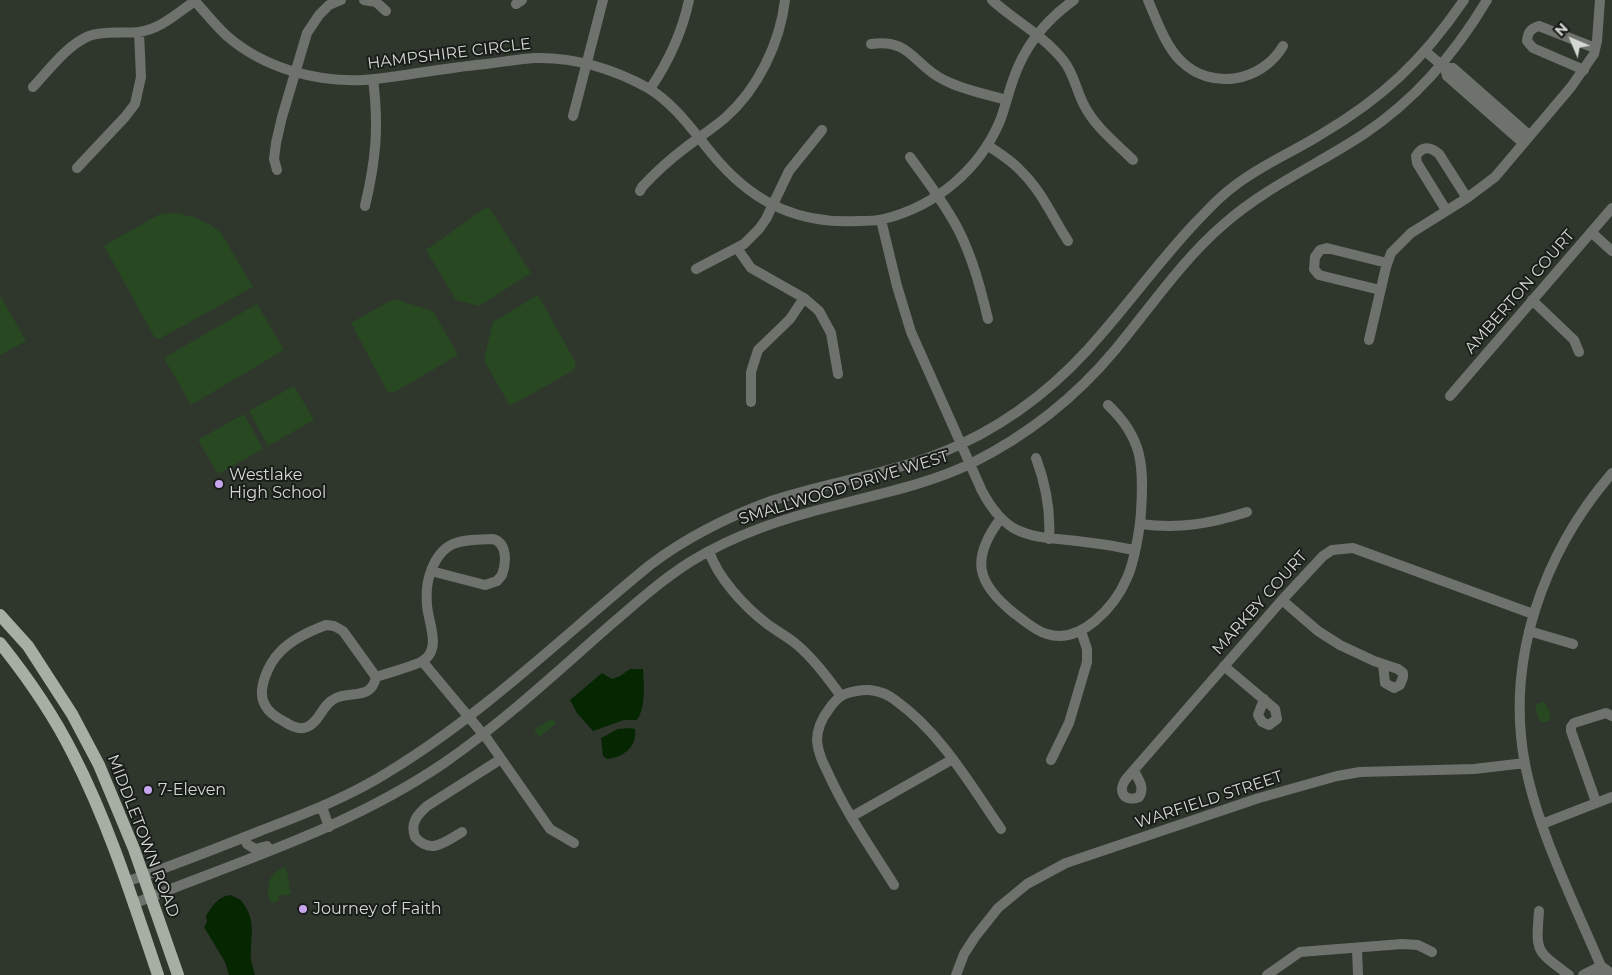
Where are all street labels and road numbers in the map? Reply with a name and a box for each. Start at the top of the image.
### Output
street label: HAMPSHIRE CIRCLE [366,34,532,74]
street label: AMBERTON COURT [1461,226,1579,358]
street label: SMALLWOOD DRIVE WEST [737,447,951,529]
street label: MARKBY COURT [1208,547,1312,659]
street label: MIDDLETOWN ROAD [103,752,183,920]
street label: WARFIELD STREET [1133,767,1285,833]

